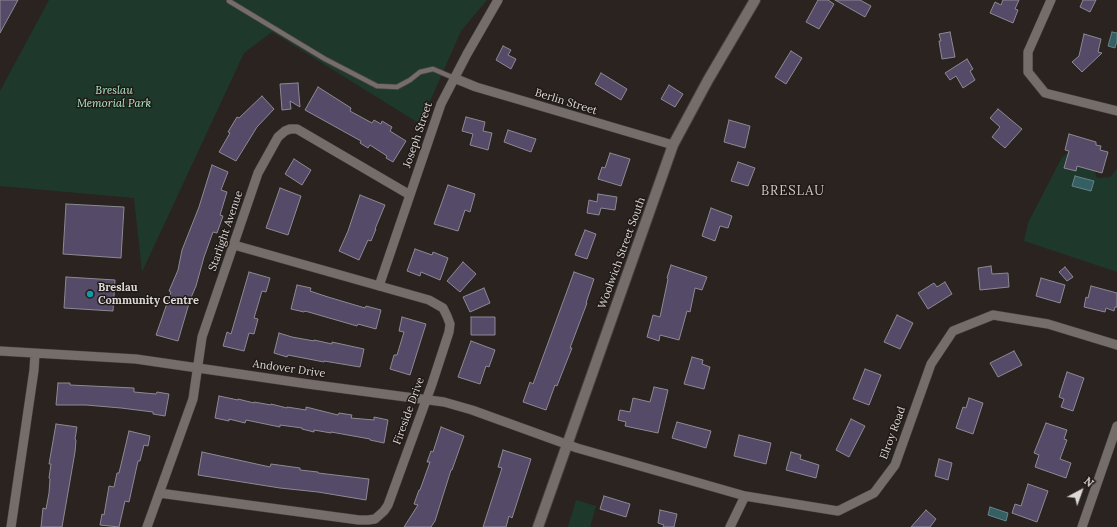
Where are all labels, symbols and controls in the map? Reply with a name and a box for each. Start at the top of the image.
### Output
park label: Breslau Memorial Park [77,84,151,110]
street label: Berlin Street [533,86,599,118]
street label: Joseph Street [401,100,435,170]
district label: BRESLAU [761,183,825,199]
street label: Starlight Avenue [206,189,246,273]
street label: Woolwich Street South [596,195,648,311]
place label: Breslau Community Centre [98,281,199,307]
marker: Breslau Community Centre [85,289,95,299]
street label: Andover Drive [252,357,326,381]
street label: Fireside Drive [391,375,427,447]
street label: Elroy Road [877,405,909,461]
north arrow [1061,471,1101,511]
text: N [1081,474,1097,490]

